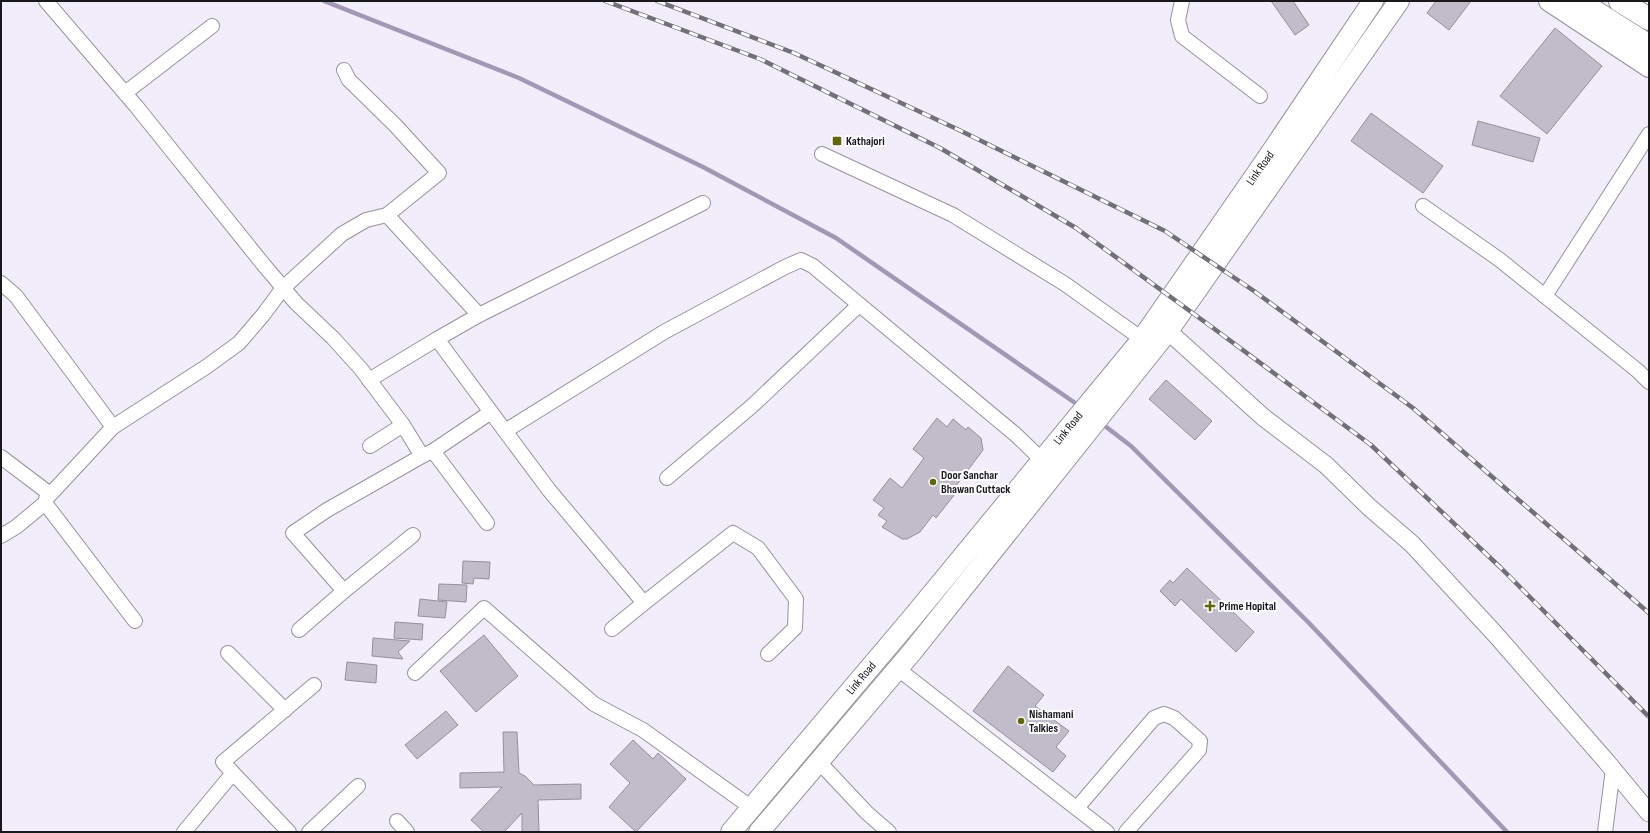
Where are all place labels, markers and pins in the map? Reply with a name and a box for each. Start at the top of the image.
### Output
place label: Kathajori [846,134,885,149]
marker: Kathajori [831,135,843,147]
place label: Door Sanchar Bhawan Cuttack [941,468,1010,497]
marker: Door Sanchar Bhawan Cuttack [928,477,938,487]
place label: Prime Hopital [1219,599,1276,614]
marker: Prime Hopital [1204,600,1216,612]
place label: Nishamani Talkies [1029,707,1073,736]
marker: Nishamani Talkies [1016,716,1026,726]

